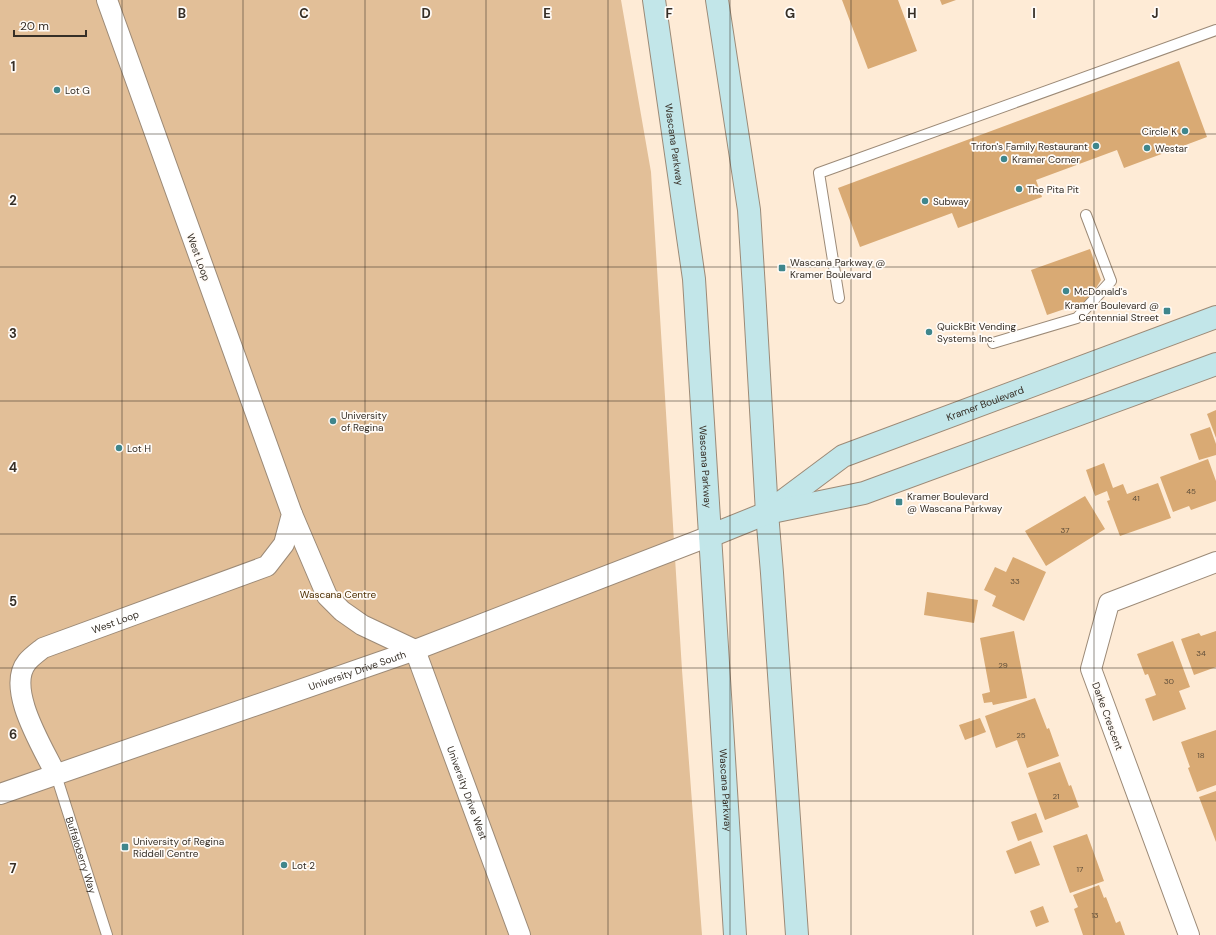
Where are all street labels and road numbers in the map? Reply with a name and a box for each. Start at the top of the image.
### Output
street label: Wascana Parkway [662,103,687,187]
street label: West Loop [184,232,213,283]
street label: Kramer Boulevard [945,383,1026,424]
street label: Wascana Parkway [696,425,714,509]
street label: West Loop [90,607,141,637]
street label: University Drive South [307,648,408,693]
street label: Darke Crescent [1089,680,1126,752]
street label: University Drive West [444,744,490,841]
street label: Wascana Parkway [716,748,735,832]
street label: Buffaloberry Way [63,815,99,896]

